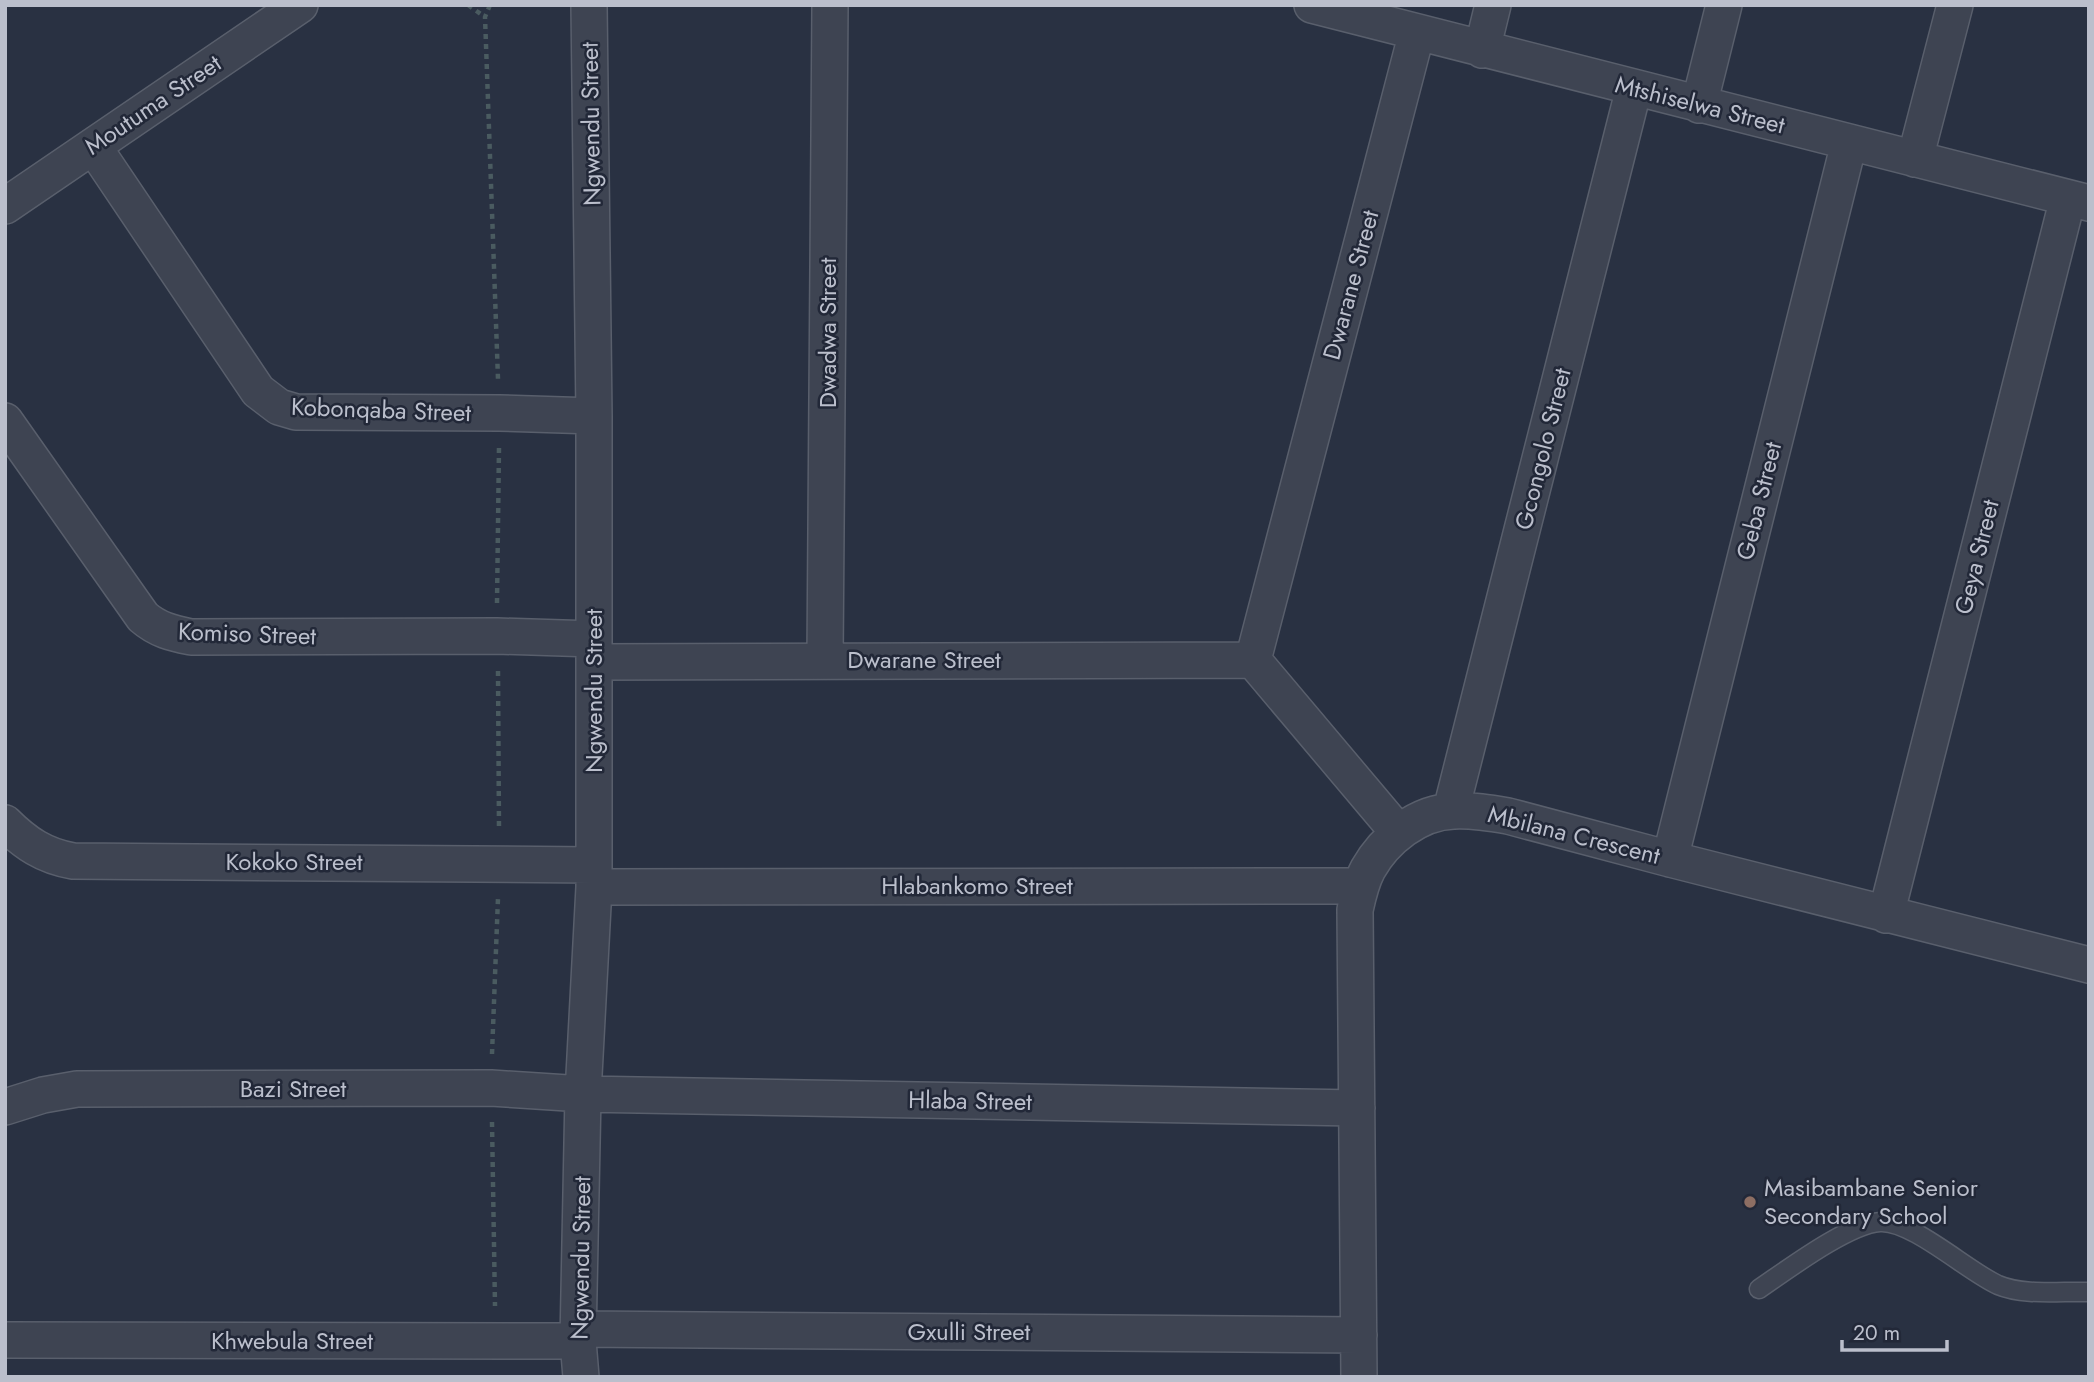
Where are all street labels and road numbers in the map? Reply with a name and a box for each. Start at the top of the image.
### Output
street label: Ngwendu Street [572,42,609,206]
street label: Moutuma Street [77,46,228,163]
street label: Mtshiselwa Street [1612,67,1789,143]
street label: Dwarane Street [1314,206,1387,364]
street label: Dwadwa Street [810,257,845,408]
street label: Gcongolo Street [1505,364,1580,533]
street label: Kobonqaba Street [290,389,472,430]
street label: Geba Street [1727,438,1790,564]
street label: Geya Street [1945,496,2008,618]
street label: Ngwendu Street [576,609,611,773]
street label: Komiso Street [177,614,317,653]
street label: Dwarane Street [847,642,1001,677]
street label: Mbilana Crescent [1484,796,1664,873]
street label: Kokoko Street [225,844,363,879]
street label: Hlabankomo Street [881,868,1073,903]
street label: Bazi Street [240,1071,347,1106]
street label: Hlaba Street [908,1082,1032,1119]
street label: Ngwendu Street [562,1175,599,1340]
street label: Gxulli Street [908,1314,1031,1349]
street label: Khwebula Street [211,1323,373,1358]

